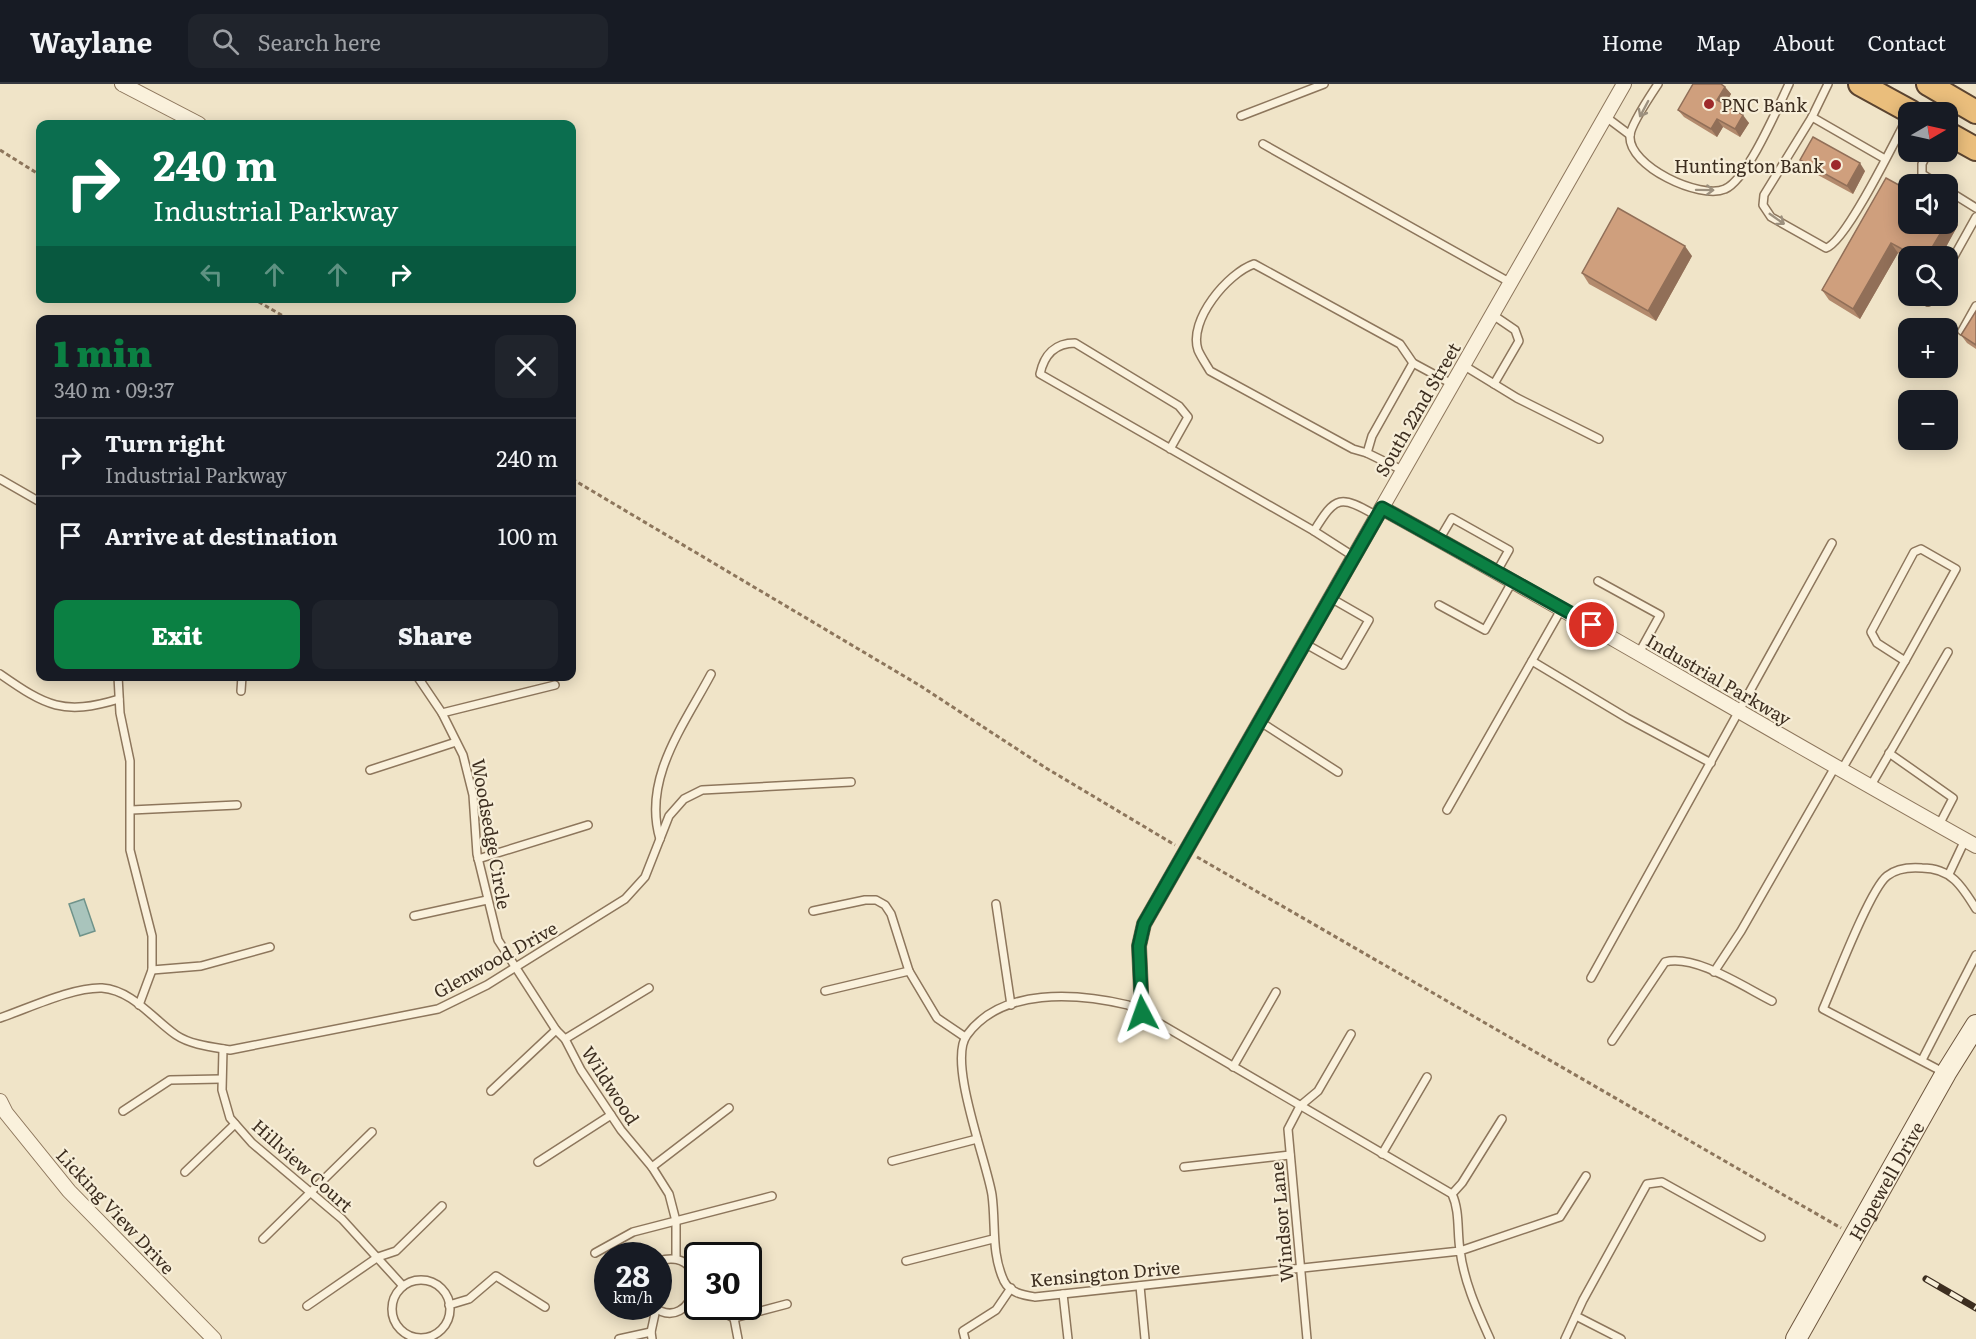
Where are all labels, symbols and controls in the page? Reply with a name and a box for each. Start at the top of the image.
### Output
search box [188,14,608,68]
text: Waylane [30,20,152,62]
icon: search [209,25,242,58]
text: Search here [257,25,381,58]
text: Home [1602,26,1663,57]
text: Map [1696,26,1740,57]
text: About [1773,26,1835,57]
text: Contact [1868,26,1946,57]
place label: PNC Bank [1721,91,1808,118]
marker: PNC Bank [1702,97,1716,111]
one-way arrow [1637,100,1649,118]
north arrow [1898,102,1958,162]
map controls [1898,102,1958,450]
text: 240 m [153,132,277,194]
icon: right [54,144,132,222]
place label: Huntington Bank [1674,152,1825,179]
marker: Huntington Bank [1829,158,1843,172]
button: sound [1898,174,1958,234]
one-way arrow [1694,184,1714,195]
text: Industrial Parkway [153,189,398,229]
one-way arrow [1768,213,1784,225]
button: search [1898,246,1958,306]
icon: left [195,258,228,291]
icon: ahead [258,258,291,291]
icon: ahead [321,258,354,291]
icon: right [384,258,417,291]
button: + [1898,318,1958,378]
text: 1 min [54,325,152,378]
button: close [495,335,558,398]
street label: South 22nd Street [1368,336,1467,481]
text: 340 m · 09:37 [54,374,174,404]
button: − [1898,390,1958,450]
text: Turn right [105,426,225,459]
icon: right [54,441,87,474]
text: 240 m [496,441,558,474]
text: Industrial Parkway [105,459,287,489]
icon: arrive [54,519,87,552]
text: Arrive at destination [105,519,338,552]
text: 100 m [498,519,558,552]
pin [1566,599,1617,650]
button: Exit [54,600,300,669]
button: Share [312,600,558,669]
icon: arrive [1575,608,1608,641]
street label: Industrial Parkway [1641,626,1797,732]
street label: Woodsedge Circle [465,757,519,911]
street label: Glenwood Drive [428,914,562,1004]
position arrow [1110,981,1174,1045]
street label: Wildwood [575,1040,647,1130]
street label: Hillview Court [247,1112,360,1218]
street label: Hopewell Drive [1841,1116,1930,1245]
street label: Licking View Drive [50,1142,182,1280]
street label: Windsor Lane [1262,1161,1300,1283]
speed limit sign: 30 [684,1242,762,1320]
text: 28 [616,1252,650,1296]
street label: Kensington Drive [1029,1253,1181,1293]
text: km/h [613,1285,653,1308]

